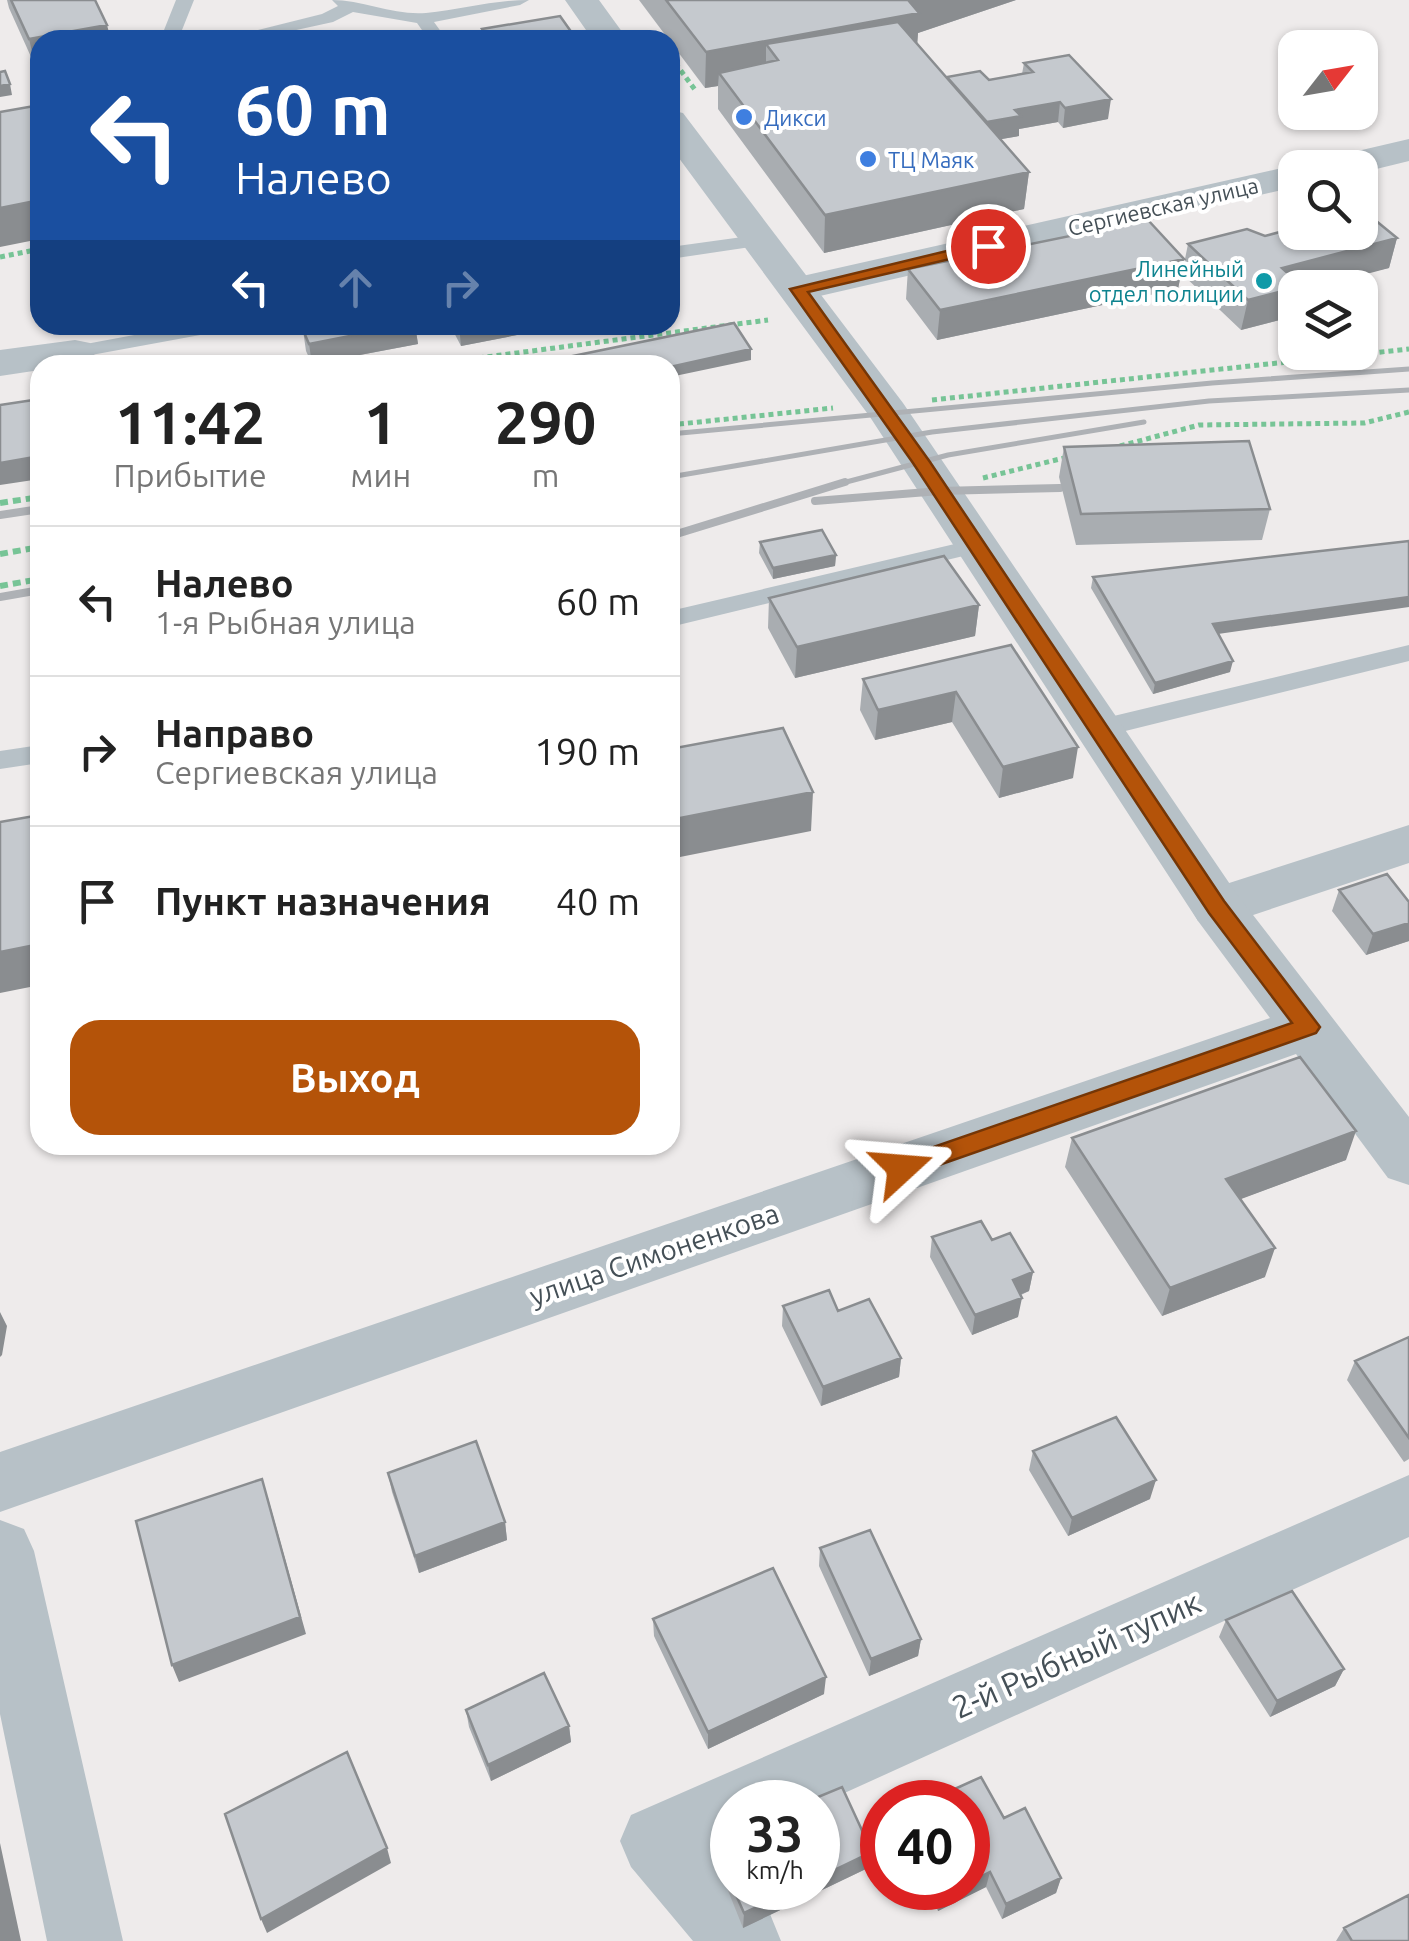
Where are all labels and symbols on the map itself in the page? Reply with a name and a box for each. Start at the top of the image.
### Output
north arrow [1278,30,1378,130]
place label: Дикси [764,105,827,130]
marker: Дикси [733,106,755,128]
place label: ТЦ Маяк [888,147,974,172]
marker: ТЦ Маяк [857,148,879,170]
street label: Сергиевская улица [1065,172,1261,240]
pin [946,204,1031,289]
place label: Линейный отдел полиции [1089,256,1244,306]
marker: Линейный отдел полиции [1253,270,1275,292]
position arrow [850,1116,954,1220]
street label: улица Симоненкова [525,1197,783,1311]
street label: 2-й Рыбный тупик [946,1583,1206,1725]
speed limit sign: 40 [860,1780,990,1910]

